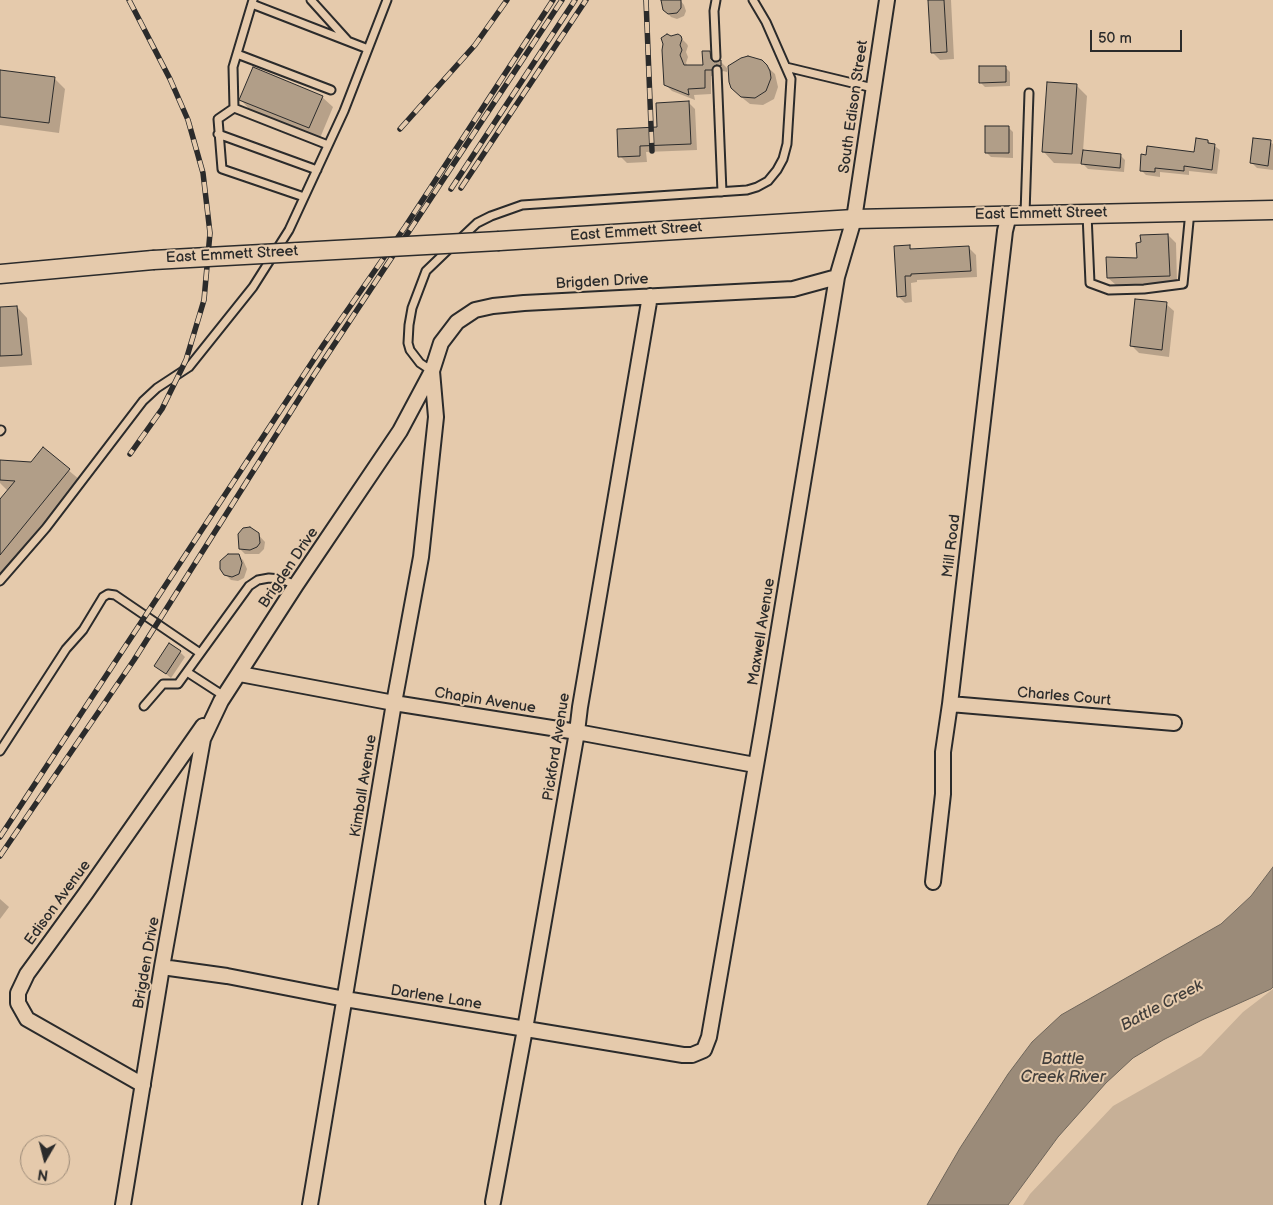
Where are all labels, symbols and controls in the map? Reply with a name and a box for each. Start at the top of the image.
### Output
scale bar [1093,20,1186,52]
text: 50 m [1098,29,1132,48]
street label: South Edison Street [836,39,872,175]
street label: East Emmett Street [975,204,1107,224]
street label: East Emmett Street [569,218,703,246]
street label: East Emmett Street [165,243,299,267]
street label: Brigden Drive [555,271,649,293]
street label: Mill Road [939,513,965,579]
street label: Brigden Drive [255,524,323,612]
street label: Maxwell Avenue [745,577,779,687]
street label: Chapin Avenue [433,684,537,718]
street label: Charles Court [1016,684,1112,710]
street label: Pickford Avenue [540,692,574,802]
street label: Kimball Avenue [347,733,381,839]
street label: Edison Avenue [21,857,95,949]
street label: Brigden Drive [130,916,164,1010]
water label: Battle Creek [1118,976,1206,1036]
street label: Darlene Lane [389,982,483,1014]
water label: Battle Creek River [1021,1050,1105,1088]
north arrow [20,1135,70,1185]
text: N [37,1165,49,1184]

